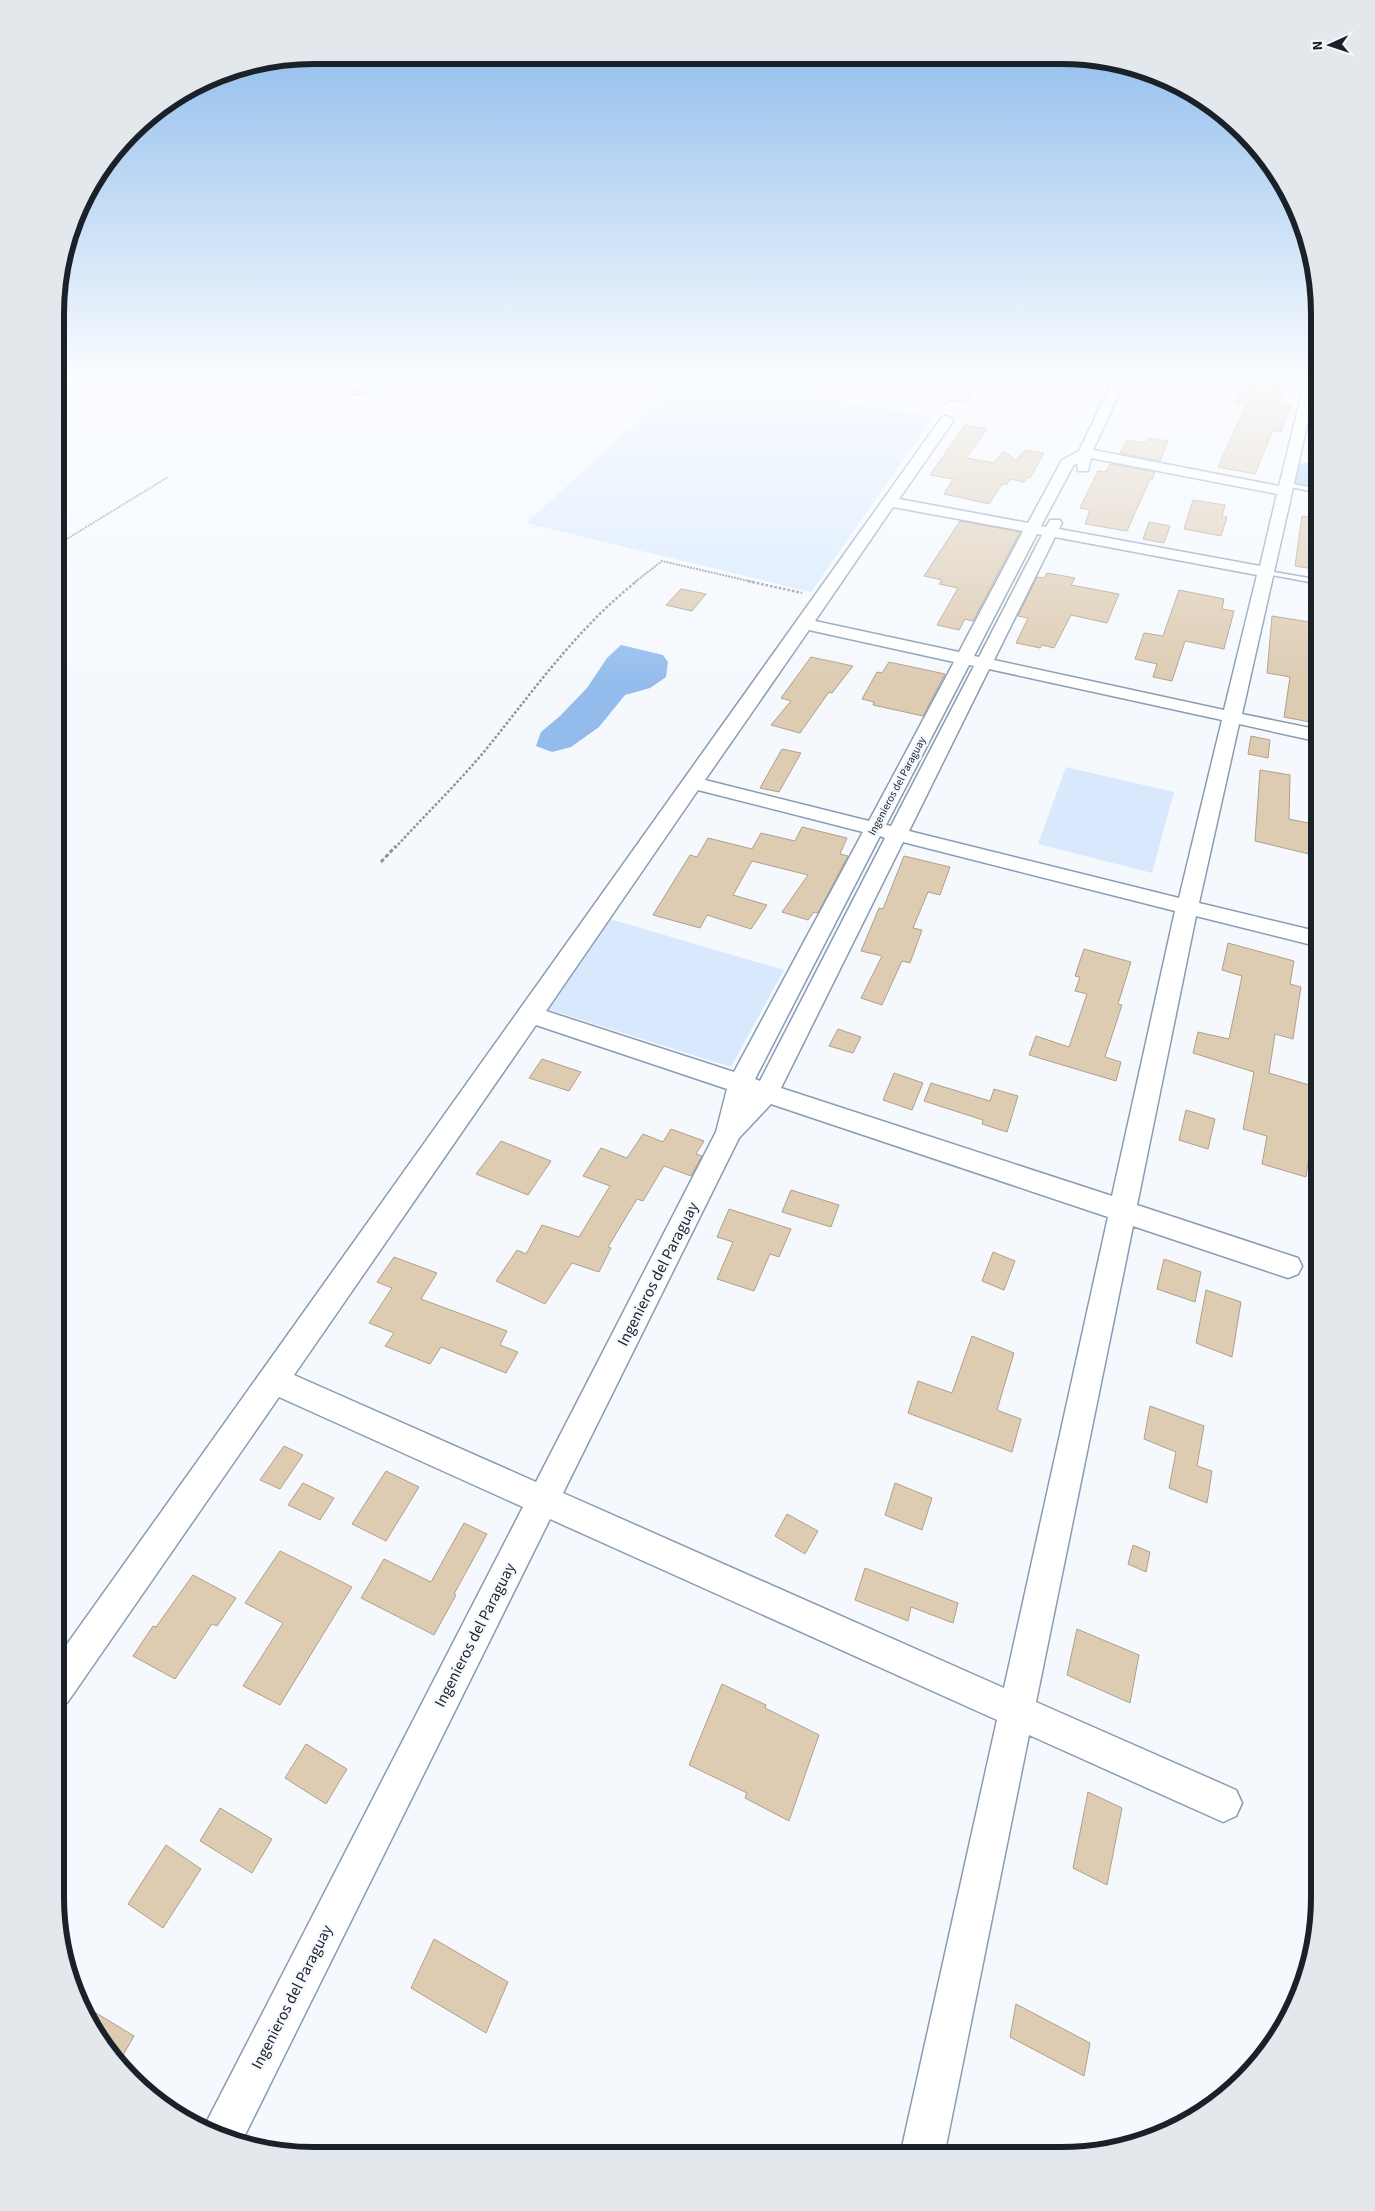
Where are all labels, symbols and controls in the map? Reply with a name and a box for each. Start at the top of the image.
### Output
north arrow [1305,20,1355,70]
text: N [1308,40,1328,51]
street label: Ingenieros del Paraguay [865,734,929,838]
street label: Ingenieros del Paraguay [612,1198,704,1350]
street label: Ingenieros del Paraguay [429,1559,521,1711]
street label: Ingenieros del Paraguay [246,1921,338,2073]

